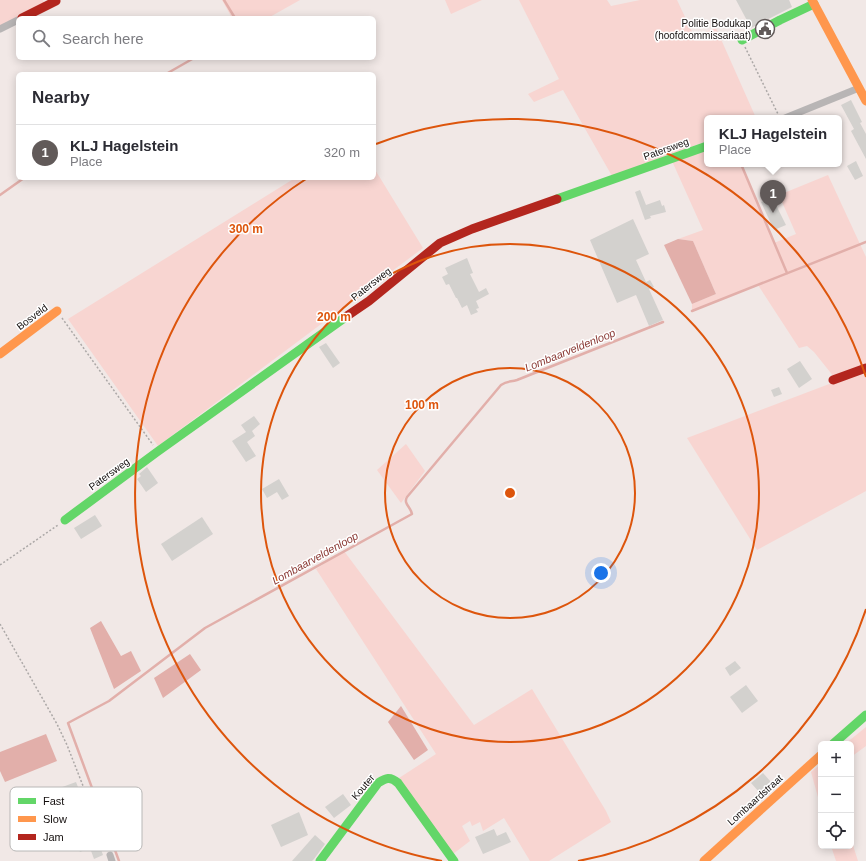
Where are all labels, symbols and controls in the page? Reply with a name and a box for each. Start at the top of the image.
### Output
search box [16,16,376,60]
place label: Politie Bodukap (hoofdcommissariaat) [655,18,751,41]
public building icon: Politie Bodukap (hoofdcommissariaat) [754,18,776,40]
icon: search [30,27,52,49]
text: Search here [62,30,144,47]
text: Nearby [32,88,90,107]
popup [704,115,842,167]
text: KLJ Hagelstein [719,125,827,142]
street label: Patersweg [642,136,690,162]
text: KLJ Hagelstein [70,137,178,154]
text: Place [719,142,751,157]
text: 1 [41,145,49,160]
text: 320 m [324,145,360,160]
text: Place [70,154,103,169]
pin: 1 [760,180,786,213]
text: 300 m [229,222,263,236]
street label: Patersweg [349,265,393,303]
street label: Bosveld [14,302,50,332]
text: 200 m [317,310,351,324]
water label: Lombaarveldenloop [523,326,617,374]
text: 100 m [405,398,439,412]
street label: Patersweg [87,456,131,492]
centre of rings [503,486,517,500]
water label: Lombaarveldenloop [270,529,360,587]
your location [591,563,611,583]
map controls [818,741,854,849]
button: + [818,741,854,777]
street label: Kouter [349,772,377,802]
street label: Lombaardstraat [725,772,785,828]
button: − [818,777,854,813]
legend [10,787,142,851]
text: Fast [43,795,64,807]
text: Slow [43,813,67,825]
button: locate [818,813,854,849]
text: Jam [43,831,64,843]

